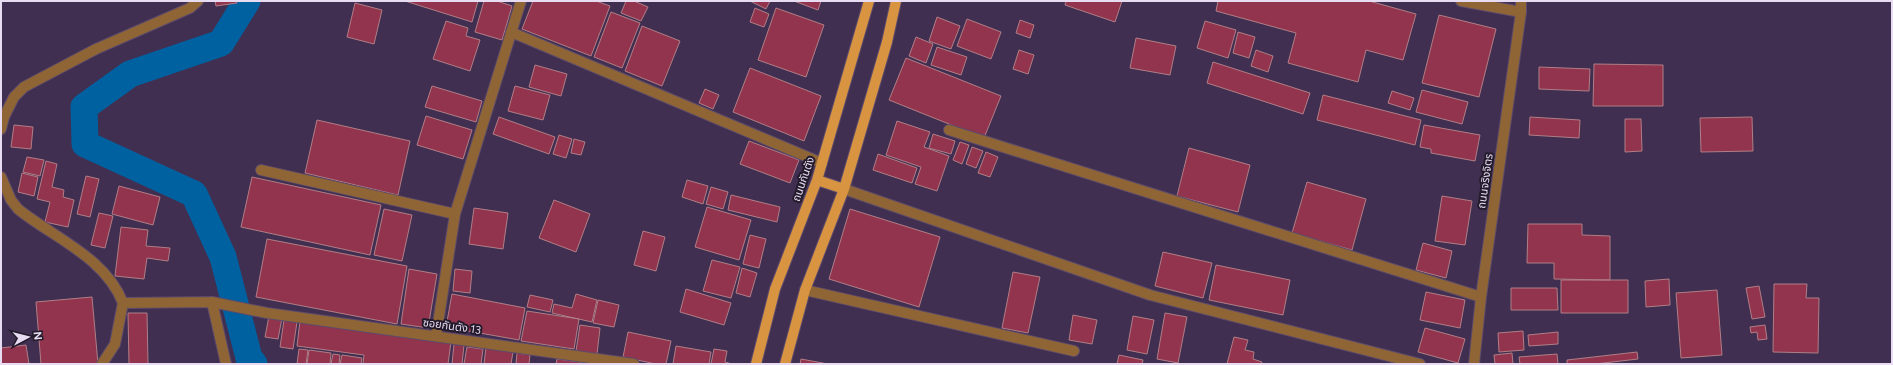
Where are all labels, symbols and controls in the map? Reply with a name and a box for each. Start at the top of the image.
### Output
street label: ถนนจริงจิตร [1475,153,1496,209]
street label: ถนนกันตัง [790,155,817,203]
street label: ซอยกันตัง 13 [422,316,482,337]
north arrow [8,317,48,357]
text: N [30,331,44,341]

